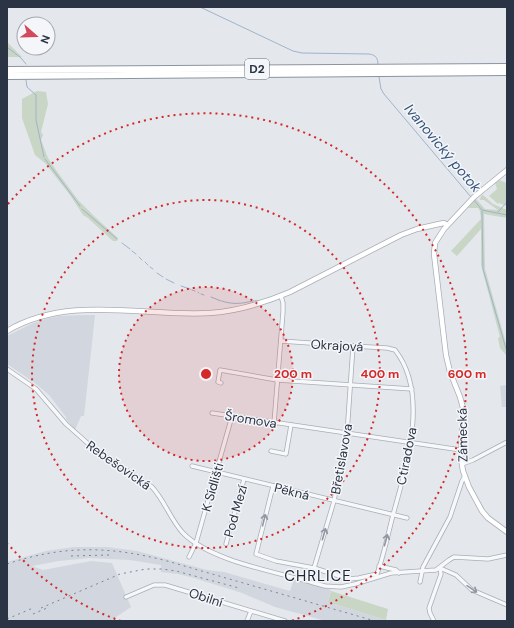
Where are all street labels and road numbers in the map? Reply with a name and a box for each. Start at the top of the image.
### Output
road number: D2 [245,59,269,79]
street label: Okrajová [310,336,364,355]
street label: Šromova [224,407,278,432]
street label: Zámecká [454,408,471,462]
street label: Břetislavova [327,422,356,496]
street label: Ctiradova [393,426,420,486]
street label: Rebešovická [83,437,154,494]
street label: K Sídlišti [197,461,228,514]
street label: Pěkná [273,479,311,504]
street label: Pod Mezí [220,483,251,539]
street label: Obilní [187,584,225,611]

